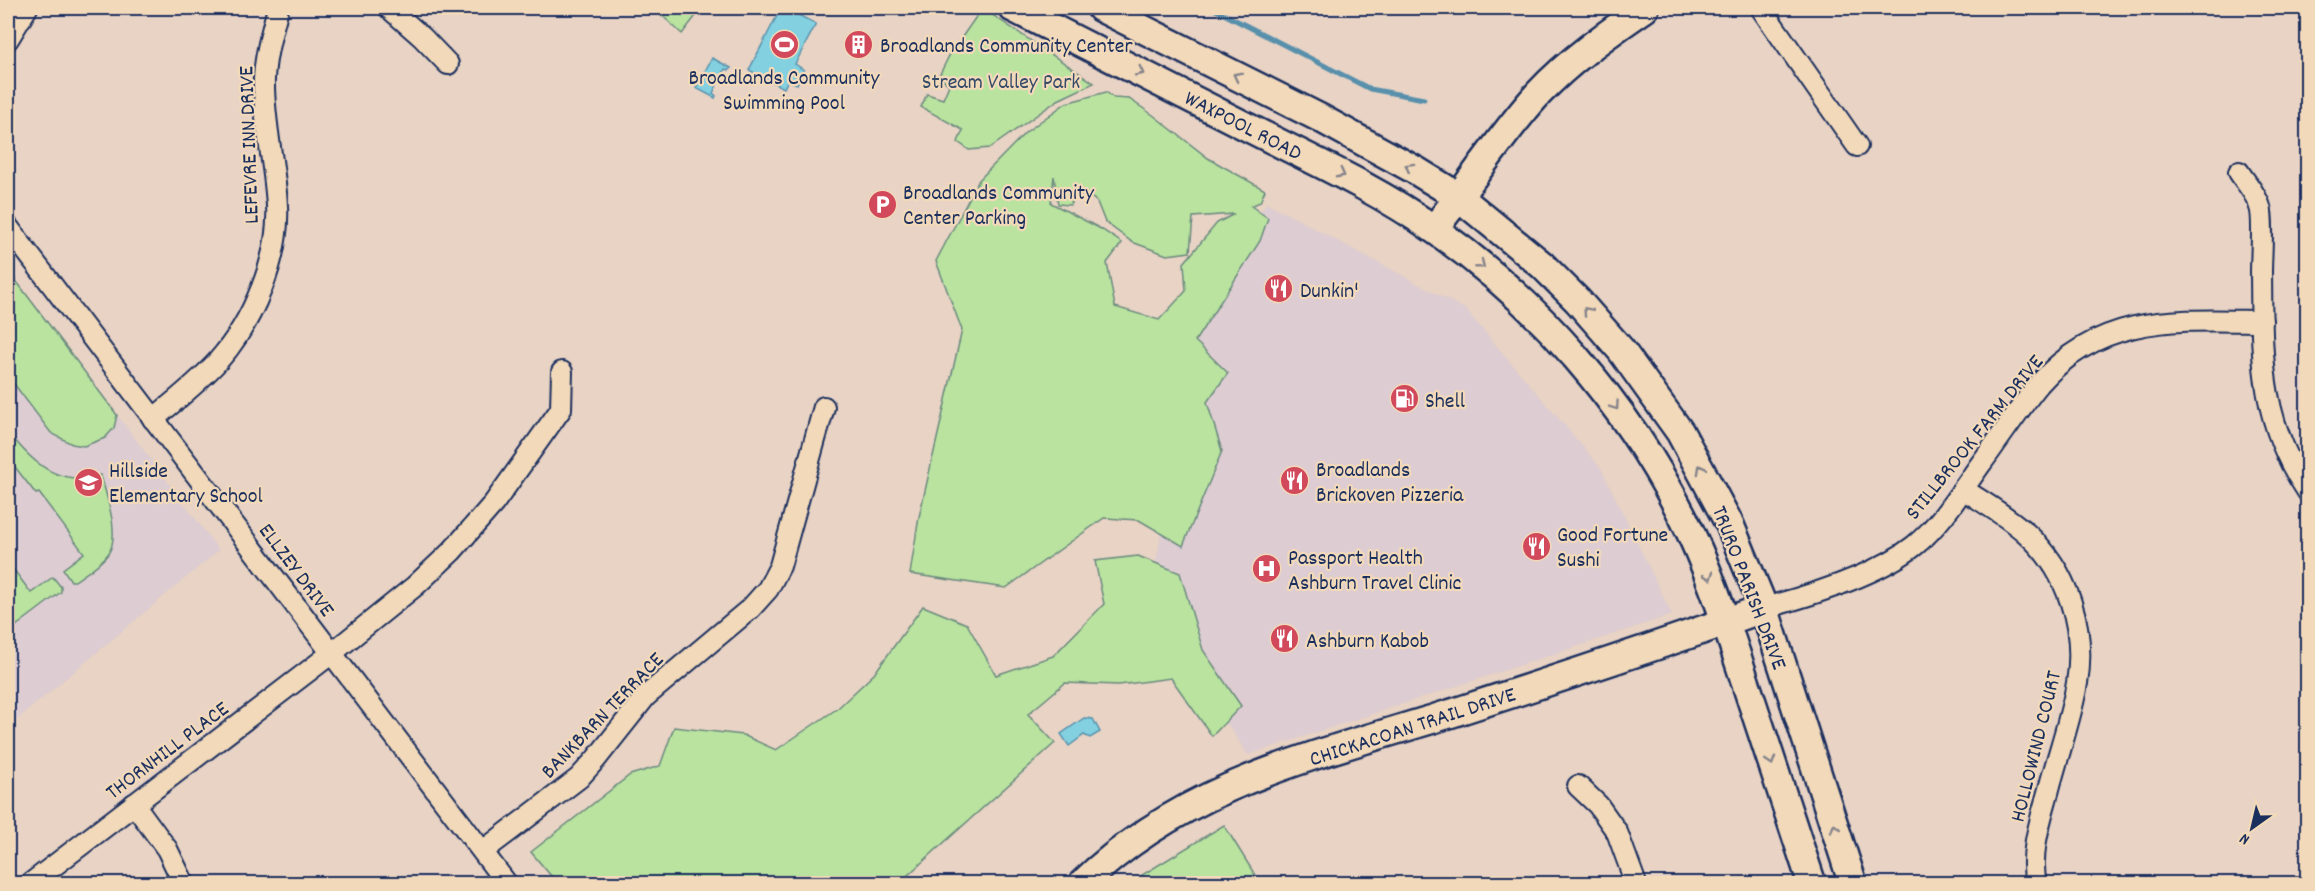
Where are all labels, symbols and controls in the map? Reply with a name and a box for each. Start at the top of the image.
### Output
sports icon: Broadlands Community Swimming Pool [768,28,800,60]
building icon: Broadlands Community Center [843,28,875,60]
place label: Broadlands Community Center [880,32,1133,63]
place label: Broadlands Community Swimming Pool [689,64,881,120]
street label: LEFEVRE INN DRIVE [232,65,269,224]
one-way arrow [1133,65,1144,76]
park label: Stream Valley Park [922,68,1080,99]
one-way arrow [1233,72,1243,83]
street label: WAXPOOL ROAD [1178,84,1307,170]
one-way arrow [1405,163,1416,174]
one-way arrow [1335,167,1345,178]
place label: Broadlands Community Center Parking [903,179,1095,235]
parking icon: Broadlands Community Center Parking [866,188,898,220]
one-way arrow [1474,258,1485,269]
restaurant icon: Dunkin' [1263,273,1295,305]
place label: Dunkin' [1300,277,1359,308]
one-way arrow [1583,308,1594,318]
street label: STILLBROOK FARM DRIVE [1899,349,2052,528]
fuel station icon: Shell [1388,383,1420,415]
place label: Shell [1425,387,1465,418]
one-way arrow [1608,400,1619,411]
place label: Broadlands Brickoven Pizzeria [1316,456,1464,512]
place label: Hillside Elementary School [109,457,263,513]
restaurant icon: Broadlands Brickoven Pizzeria [1279,465,1311,497]
one-way arrow [1697,465,1708,475]
school or university icon: Hillside Elementary School [72,466,104,498]
street label: TRURO PARISH DRIVE [1702,502,1793,675]
street label: ELLZEY DRIVE [250,518,341,624]
place label: Good Fortune Sushi [1557,521,1668,577]
restaurant icon: Good Fortune Sushi [1520,530,1552,562]
place label: Passport Health Ashburn Travel Clinic [1288,544,1461,600]
hospital icon: Passport Health Ashburn Travel Clinic [1251,553,1283,585]
one-way arrow [1702,570,1715,581]
restaurant icon: Ashburn Kabob [1269,623,1301,655]
place label: Ashburn Kabob [1306,627,1429,658]
street label: BANKBARN TERRACE [535,646,672,787]
street label: HOLLOWIND COURT [2004,668,2071,826]
street label: CHICKACOAN TRAIL DRIVE [1306,680,1520,776]
street label: THORNHILL PLACE [100,695,236,808]
one-way arrow [1764,755,1777,766]
north arrow [2222,798,2282,858]
one-way arrow [1830,823,1842,834]
text: N [2235,827,2255,850]

